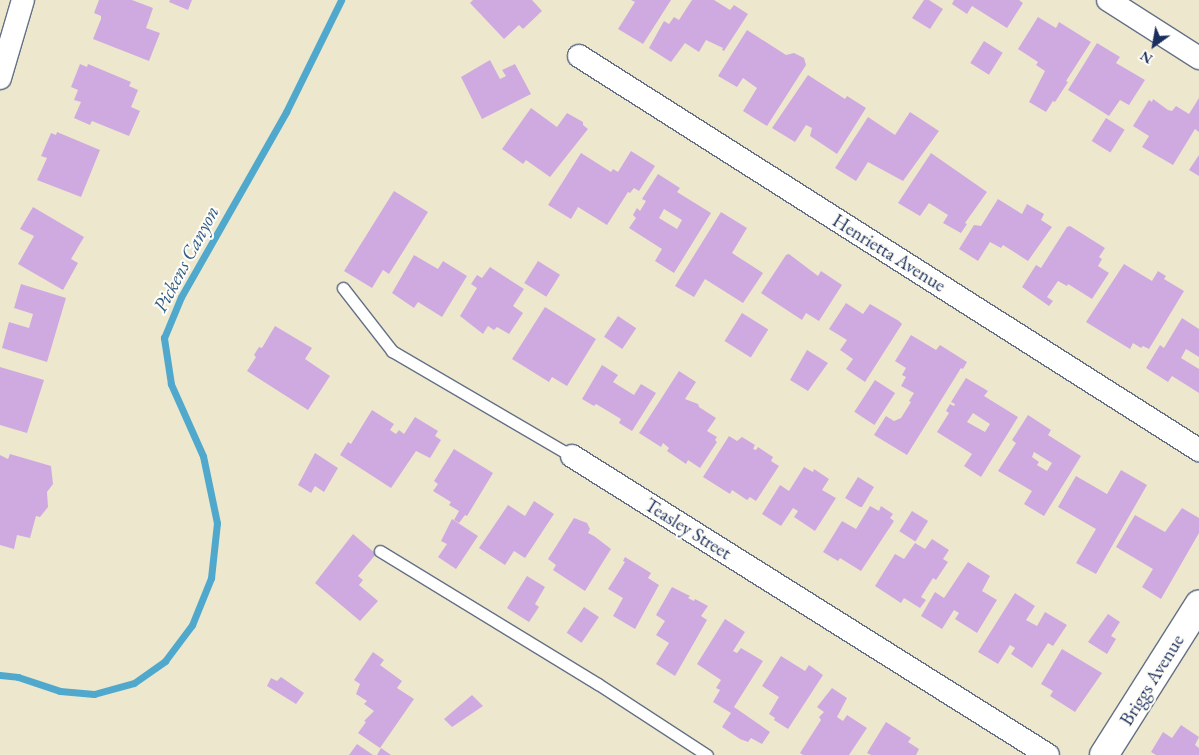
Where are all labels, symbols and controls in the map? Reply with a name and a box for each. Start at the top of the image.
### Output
north arrow [1129,20,1179,70]
text: N [1136,47,1156,68]
water label: Pickens Canyon [148,202,224,316]
street label: Henrietta Avenue [828,209,950,297]
street label: Teasley Street [641,493,735,565]
street label: Briggs Avenue [1115,630,1189,730]

